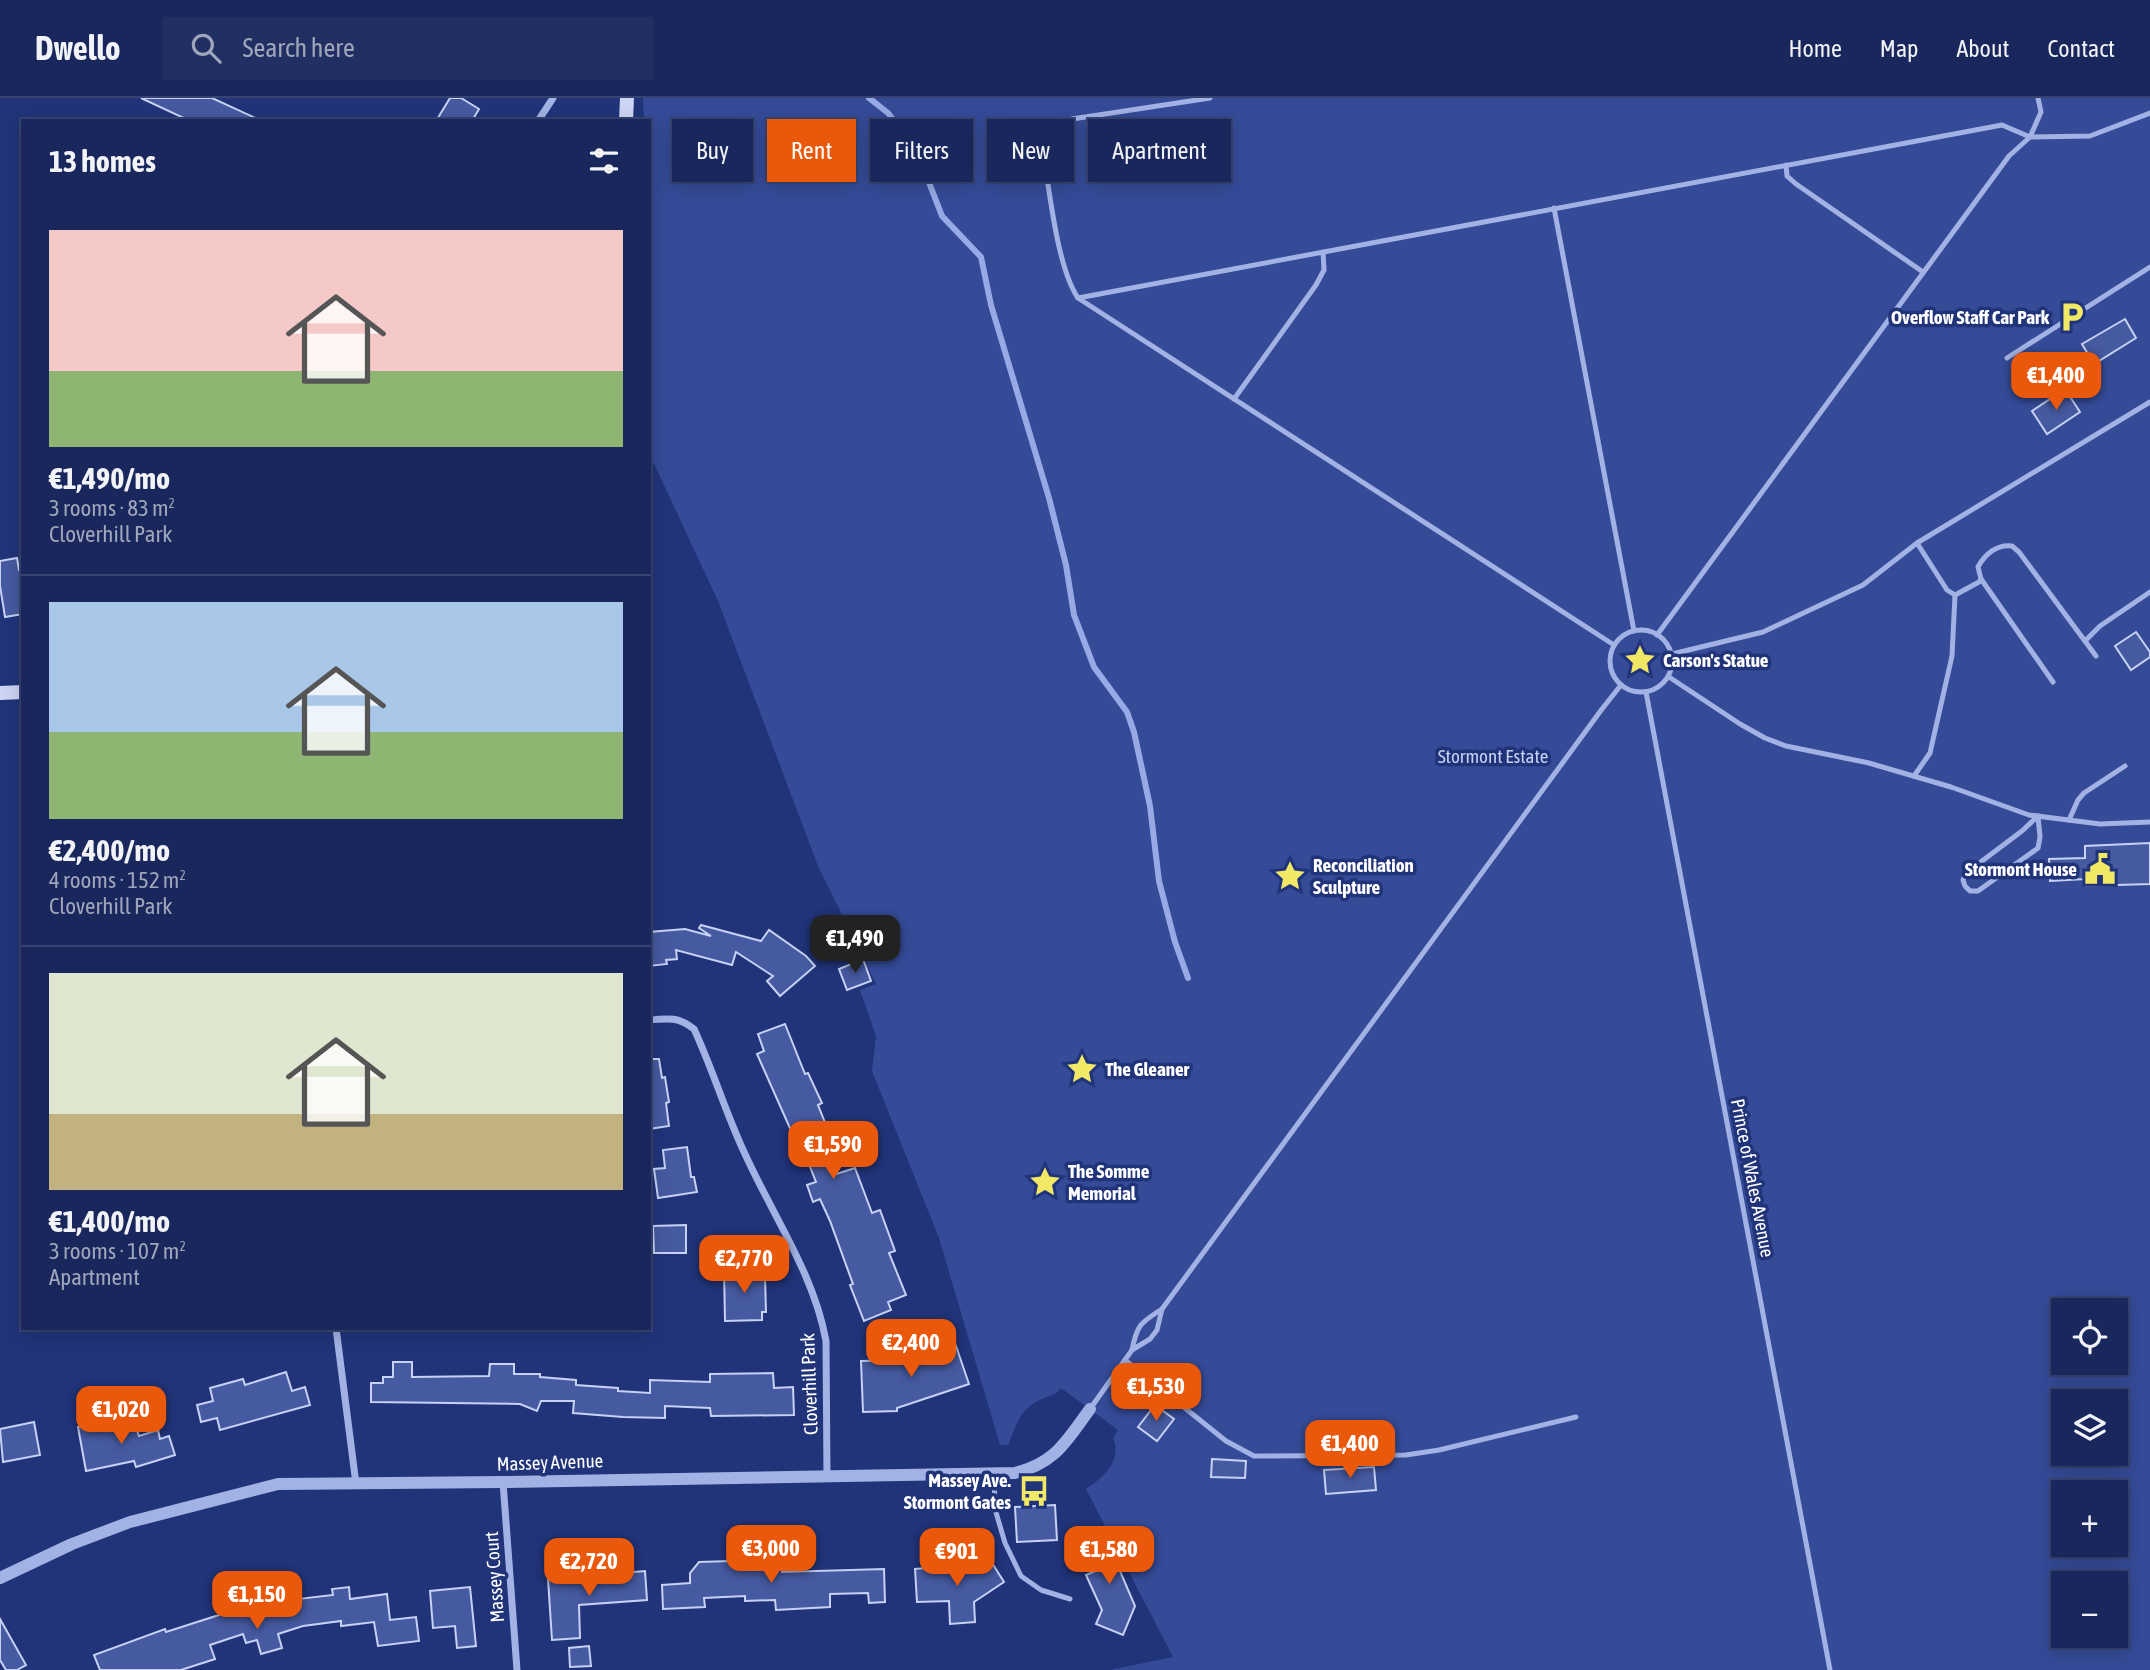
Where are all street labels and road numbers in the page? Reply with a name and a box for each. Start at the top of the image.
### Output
street label: Prince of Wales Avenue [1727,1097,1779,1259]
street label: Cloverhill Park [796,1332,822,1435]
street label: Massey Avenue [496,1449,604,1475]
street label: Massey Court [480,1531,508,1623]

